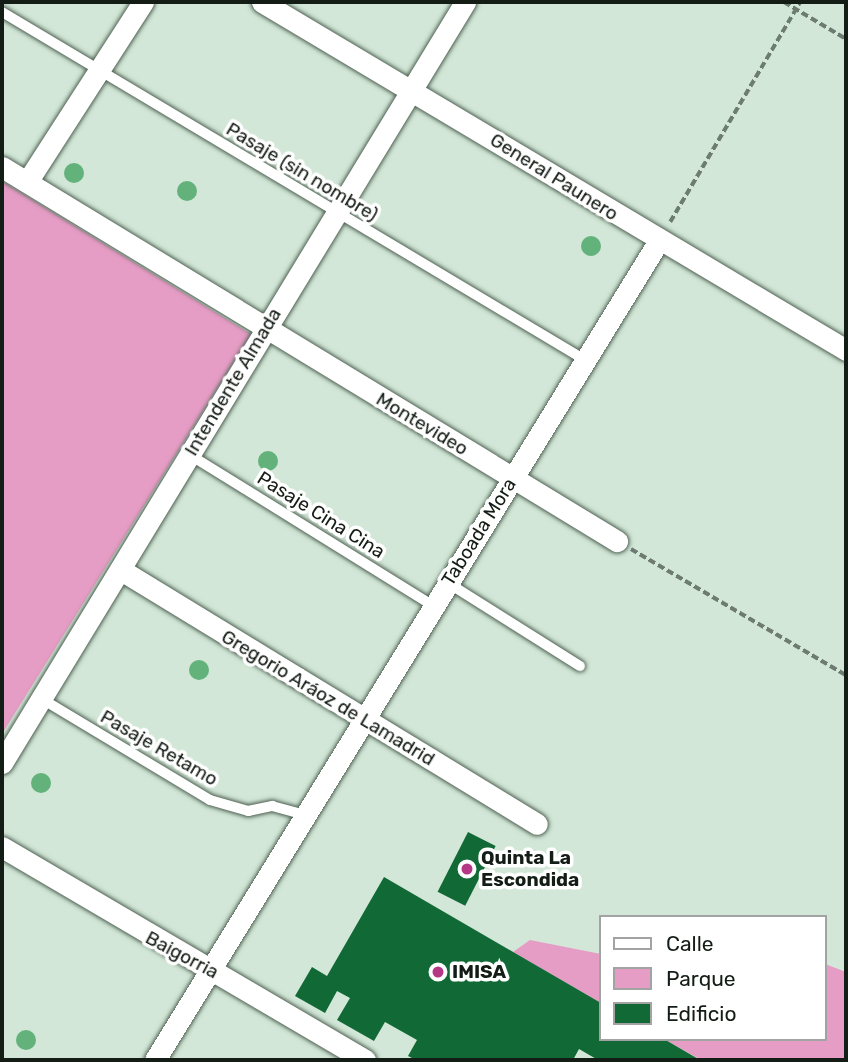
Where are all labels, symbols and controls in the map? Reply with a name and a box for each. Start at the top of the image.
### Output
street label: Pasaje (sin nombre) [222,118,382,226]
street label: General Paunero [486,128,622,226]
street label: Intendente Almada [180,304,286,460]
street label: Montevideo [372,388,472,460]
street label: Pasaje Cina Cina [253,467,389,563]
street label: Taboada Mora [437,474,521,590]
street label: Gregorio Aráoz de Lamadrid [217,625,439,771]
street label: Pasaje Retamo [96,705,222,791]
place label: Quinta La Escondida [481,847,579,891]
marker: Quinta La Escondida [459,861,475,877]
legend [600,915,827,1041]
street label: Baigorria [142,926,222,984]
text: Calle [666,931,714,956]
place label: IMISA [452,961,506,983]
marker: IMISA [430,964,446,980]
text: Parque [666,966,736,991]
text: Edificio [666,1001,736,1026]

